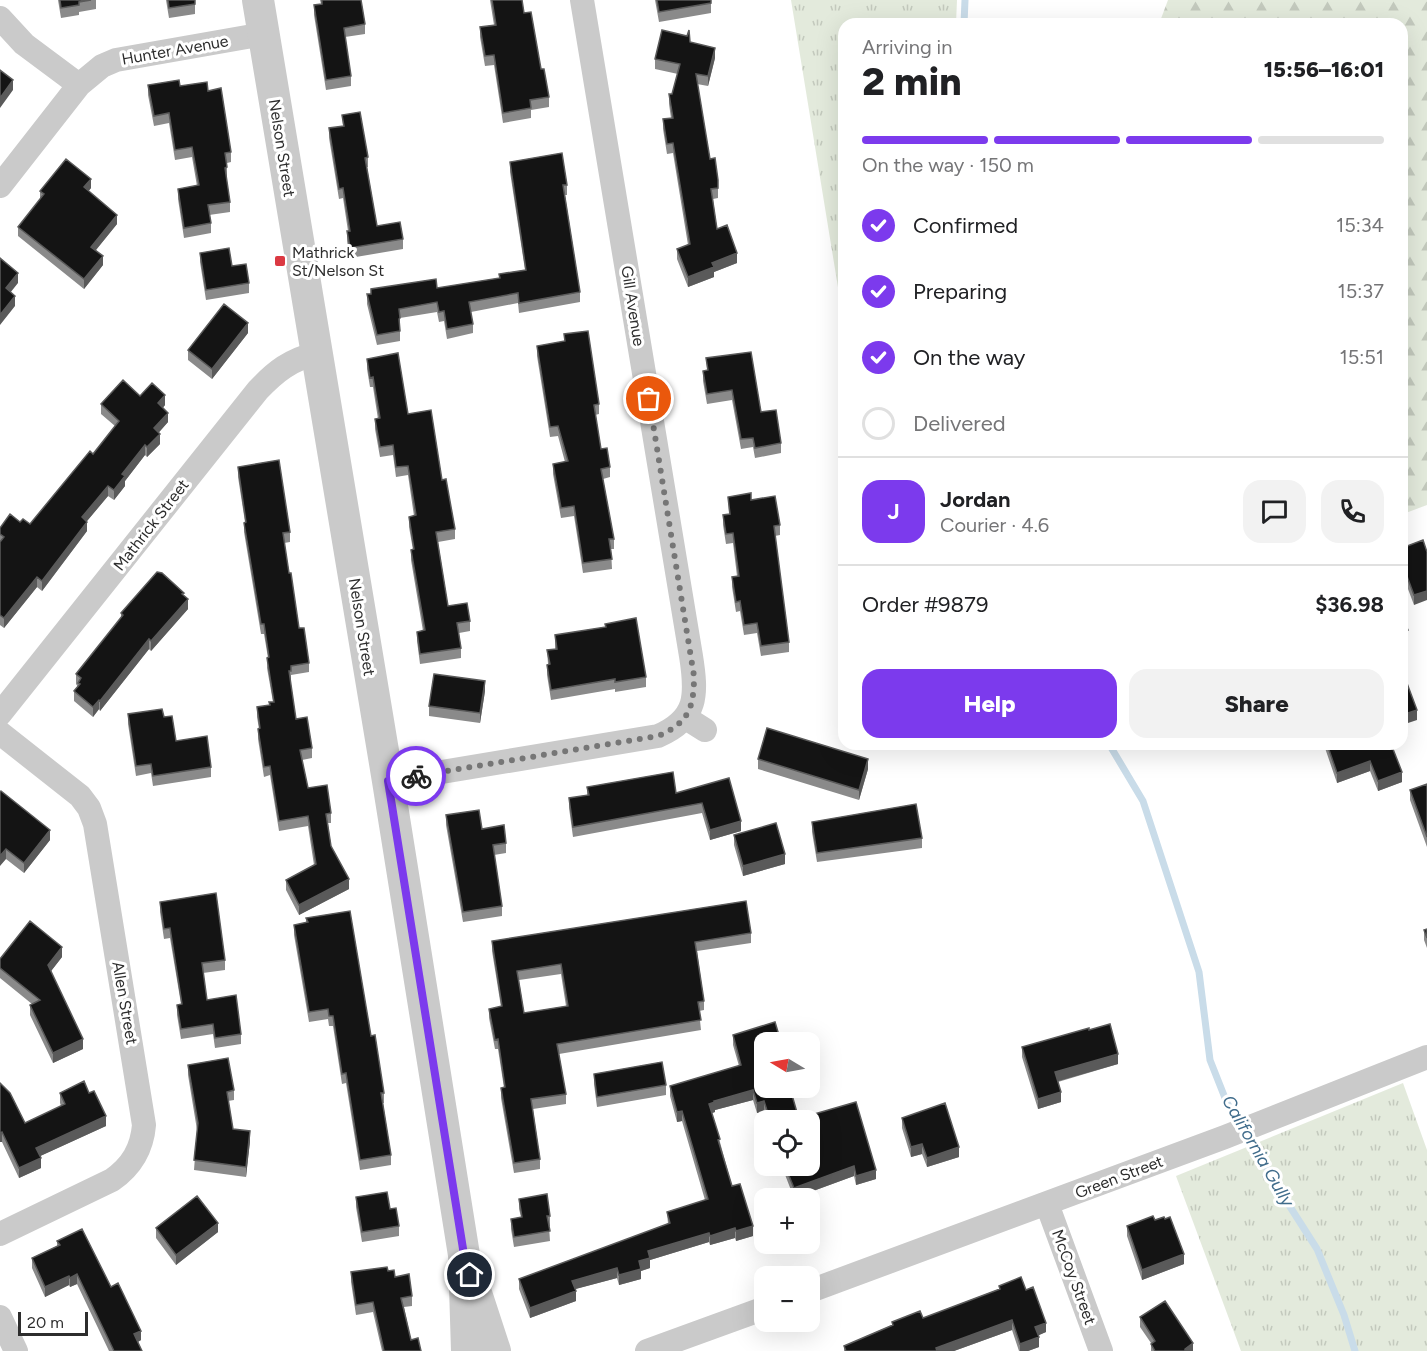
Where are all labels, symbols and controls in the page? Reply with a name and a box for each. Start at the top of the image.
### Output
street label: Hunter Avenue [120,31,230,69]
text: Arriving in [862,35,952,59]
text: 15:56–16:01 [1264,56,1384,83]
text: 2 min [862,58,962,105]
street label: Nelson Street [265,98,299,198]
text: On the way · 150 m [862,153,1034,177]
icon: check [862,209,895,242]
text: Confirmed [913,212,1018,239]
text: 15:34 [1336,213,1384,237]
place label: Mathrick St/Nelson St [292,243,384,280]
marker: Mathrick St/Nelson St [273,254,287,268]
street label: Gill Avenue [617,265,649,348]
icon: check [862,275,895,308]
text: Preparing [913,278,1007,305]
text: 15:37 [1338,279,1384,303]
icon: check [862,341,895,374]
text: On the way [913,344,1025,371]
text: 15:51 [1339,345,1384,369]
pin [623,373,674,424]
icon: bag [632,382,665,415]
text: Delivered [913,410,1006,437]
street label: Mathrick Street [109,475,193,575]
button: chat [1243,480,1306,543]
button: phone [1321,480,1384,543]
text: Jordan [940,486,1011,513]
text: J [887,498,900,525]
text: Courier · 4.6 [940,513,1049,537]
street label: Nelson Street [345,577,379,677]
text: Order #9879 [862,591,988,618]
text: $36.98 [1315,591,1384,618]
button: Help [862,669,1117,738]
button: Share [1129,669,1384,738]
courier [386,746,446,806]
icon: bike [400,760,433,793]
street label: Allen Street [108,960,142,1046]
north arrow [754,1032,820,1098]
map controls [754,1032,820,1332]
water label: California Gully [1217,1091,1300,1212]
button: locate [754,1110,820,1176]
street label: Green Street [1072,1152,1166,1202]
button: + [754,1188,820,1254]
street label: McCoy Street [1048,1227,1100,1327]
pin [444,1249,495,1300]
icon: home [453,1258,486,1291]
button: − [754,1266,820,1332]
scale bar [18,1309,88,1336]
text: 20 m [27,1313,64,1332]

